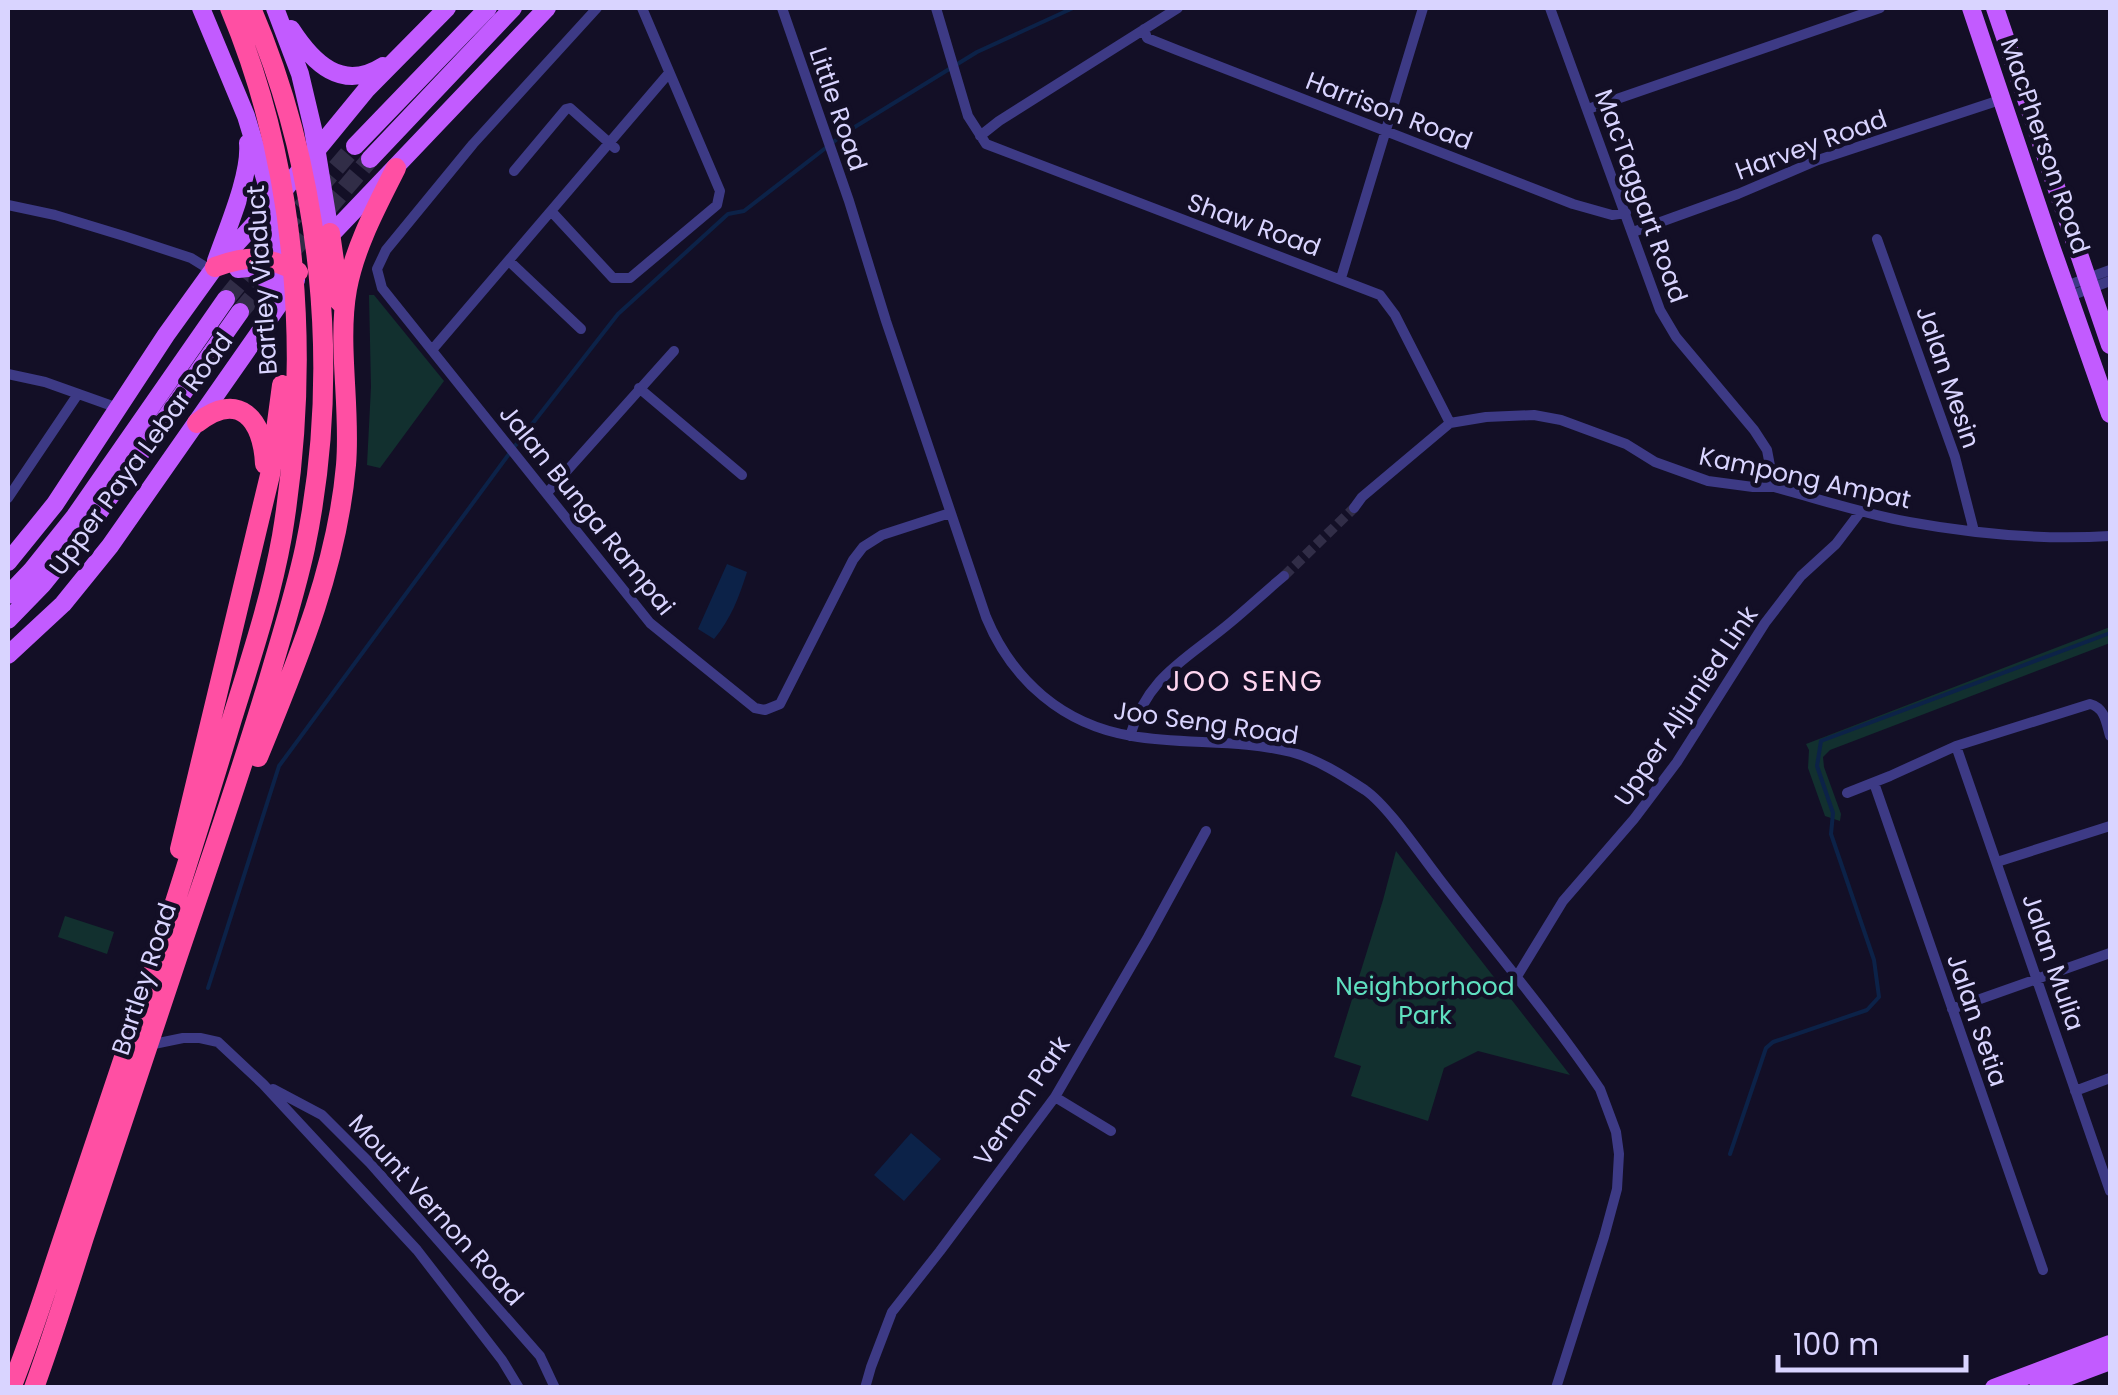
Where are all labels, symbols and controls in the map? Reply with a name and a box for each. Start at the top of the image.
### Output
street label: MacPherson Road [1992,34,2098,258]
street label: Little Road [801,43,875,175]
street label: Harrison Road [1301,63,1477,159]
street label: MacTaggart Road [1586,84,1696,308]
street label: Harvey Road [1730,101,1892,189]
street label: Bartley Viaduct [238,184,286,376]
street label: Shaw Road [1182,185,1326,265]
street label: Jalan Mesin [1907,301,1989,453]
street label: Upper Paya Lebar Road [41,325,241,583]
street label: Jalan Bunga Rampai [491,397,683,623]
street label: Kampong Ampat [1696,438,1914,518]
street label: Upper Aljunied Link [1606,599,1766,813]
district label: JOO SENG [1166,662,1324,701]
street label: Joo Seng Road [1111,693,1301,753]
street label: Jalan Mulia [2013,889,2093,1035]
street label: Bartley Road [103,898,185,1060]
street label: Jalan Setia [1938,949,2016,1091]
park label: Neighborhood Park [1335,969,1515,1033]
street label: Vernon Park [966,1029,1079,1173]
street label: Mount Vernon Road [340,1107,532,1313]
scale bar [1778,1310,1966,1372]
text: 100 m [1793,1323,1879,1366]

